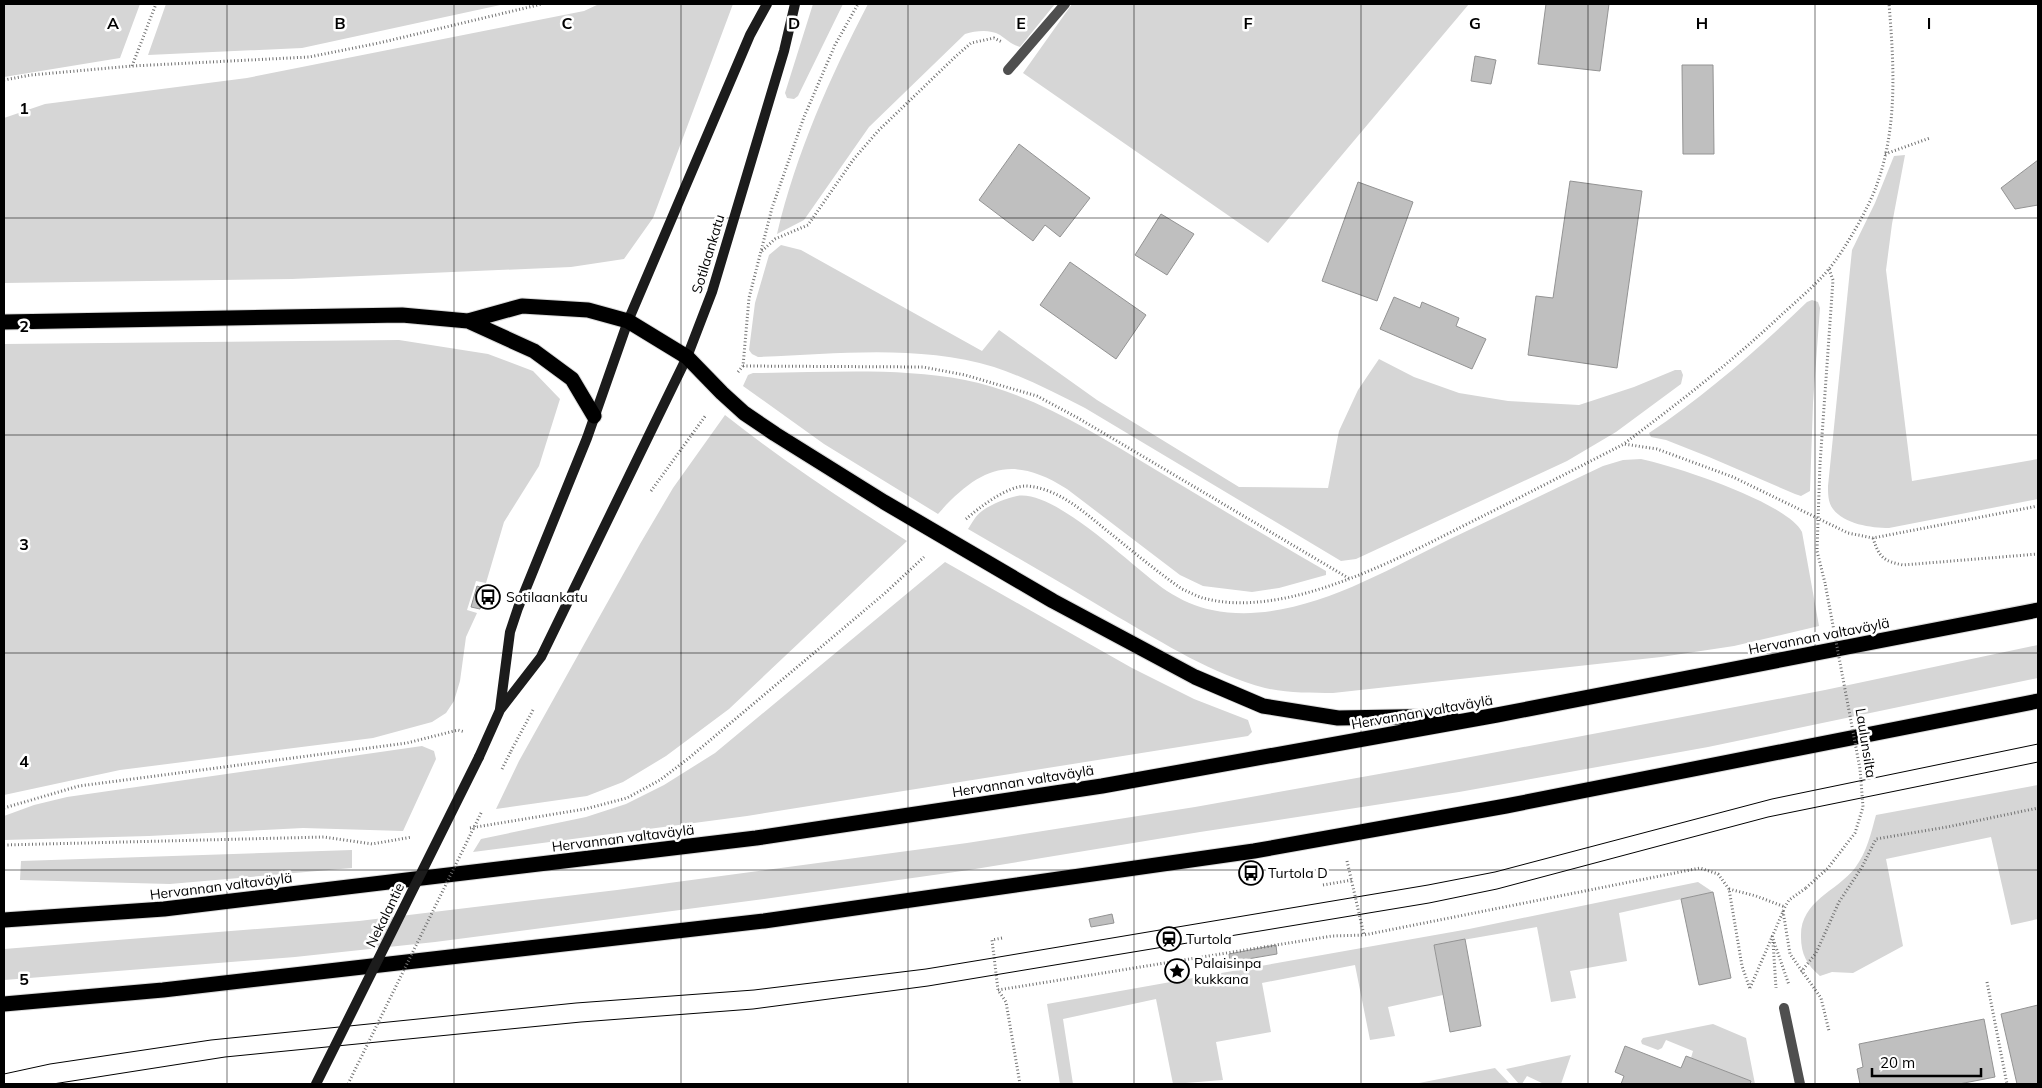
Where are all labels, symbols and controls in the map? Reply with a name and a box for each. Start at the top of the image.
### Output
text: A [107,13,119,33]
text: B [334,13,346,33]
text: C [562,13,573,33]
text: D [788,13,800,33]
text: E [1016,13,1026,33]
text: F [1243,13,1253,33]
text: G [1469,13,1481,33]
text: H [1696,13,1708,33]
text: I [1927,13,1931,33]
text: 1 [19,98,29,118]
street label: Sotilaankatu [687,212,729,296]
text: 2 [19,316,29,336]
text: 3 [19,534,29,554]
bus stop icon: Sotilaankatu [475,584,501,610]
place label: Sotilaankatu [506,588,588,606]
street label: Hervannan valtaväylä [1747,613,1891,659]
street label: Hervannan valtaväylä [1350,691,1494,733]
street label: Laulunsilta [1852,707,1880,779]
text: 4 [19,751,29,771]
street label: Hervannan valtaväylä [951,761,1095,801]
street label: Hervannan valtaväylä [551,820,695,856]
bus stop icon: Turtola D [1238,860,1264,886]
place label: Turtola D [1268,864,1328,882]
street label: Hervannan valtaväylä [149,868,293,904]
street label: Nekalantie [362,880,408,950]
station icon: Turtola [1156,926,1182,952]
place label: Turtola [1186,930,1232,948]
place label: Palaisinpa kukkana [1194,954,1262,988]
place icon: Palaisinpa kukkana [1164,958,1190,984]
text: 5 [19,969,29,989]
scale bar [1872,1046,1981,1078]
text: 20 m [1880,1053,1915,1072]

